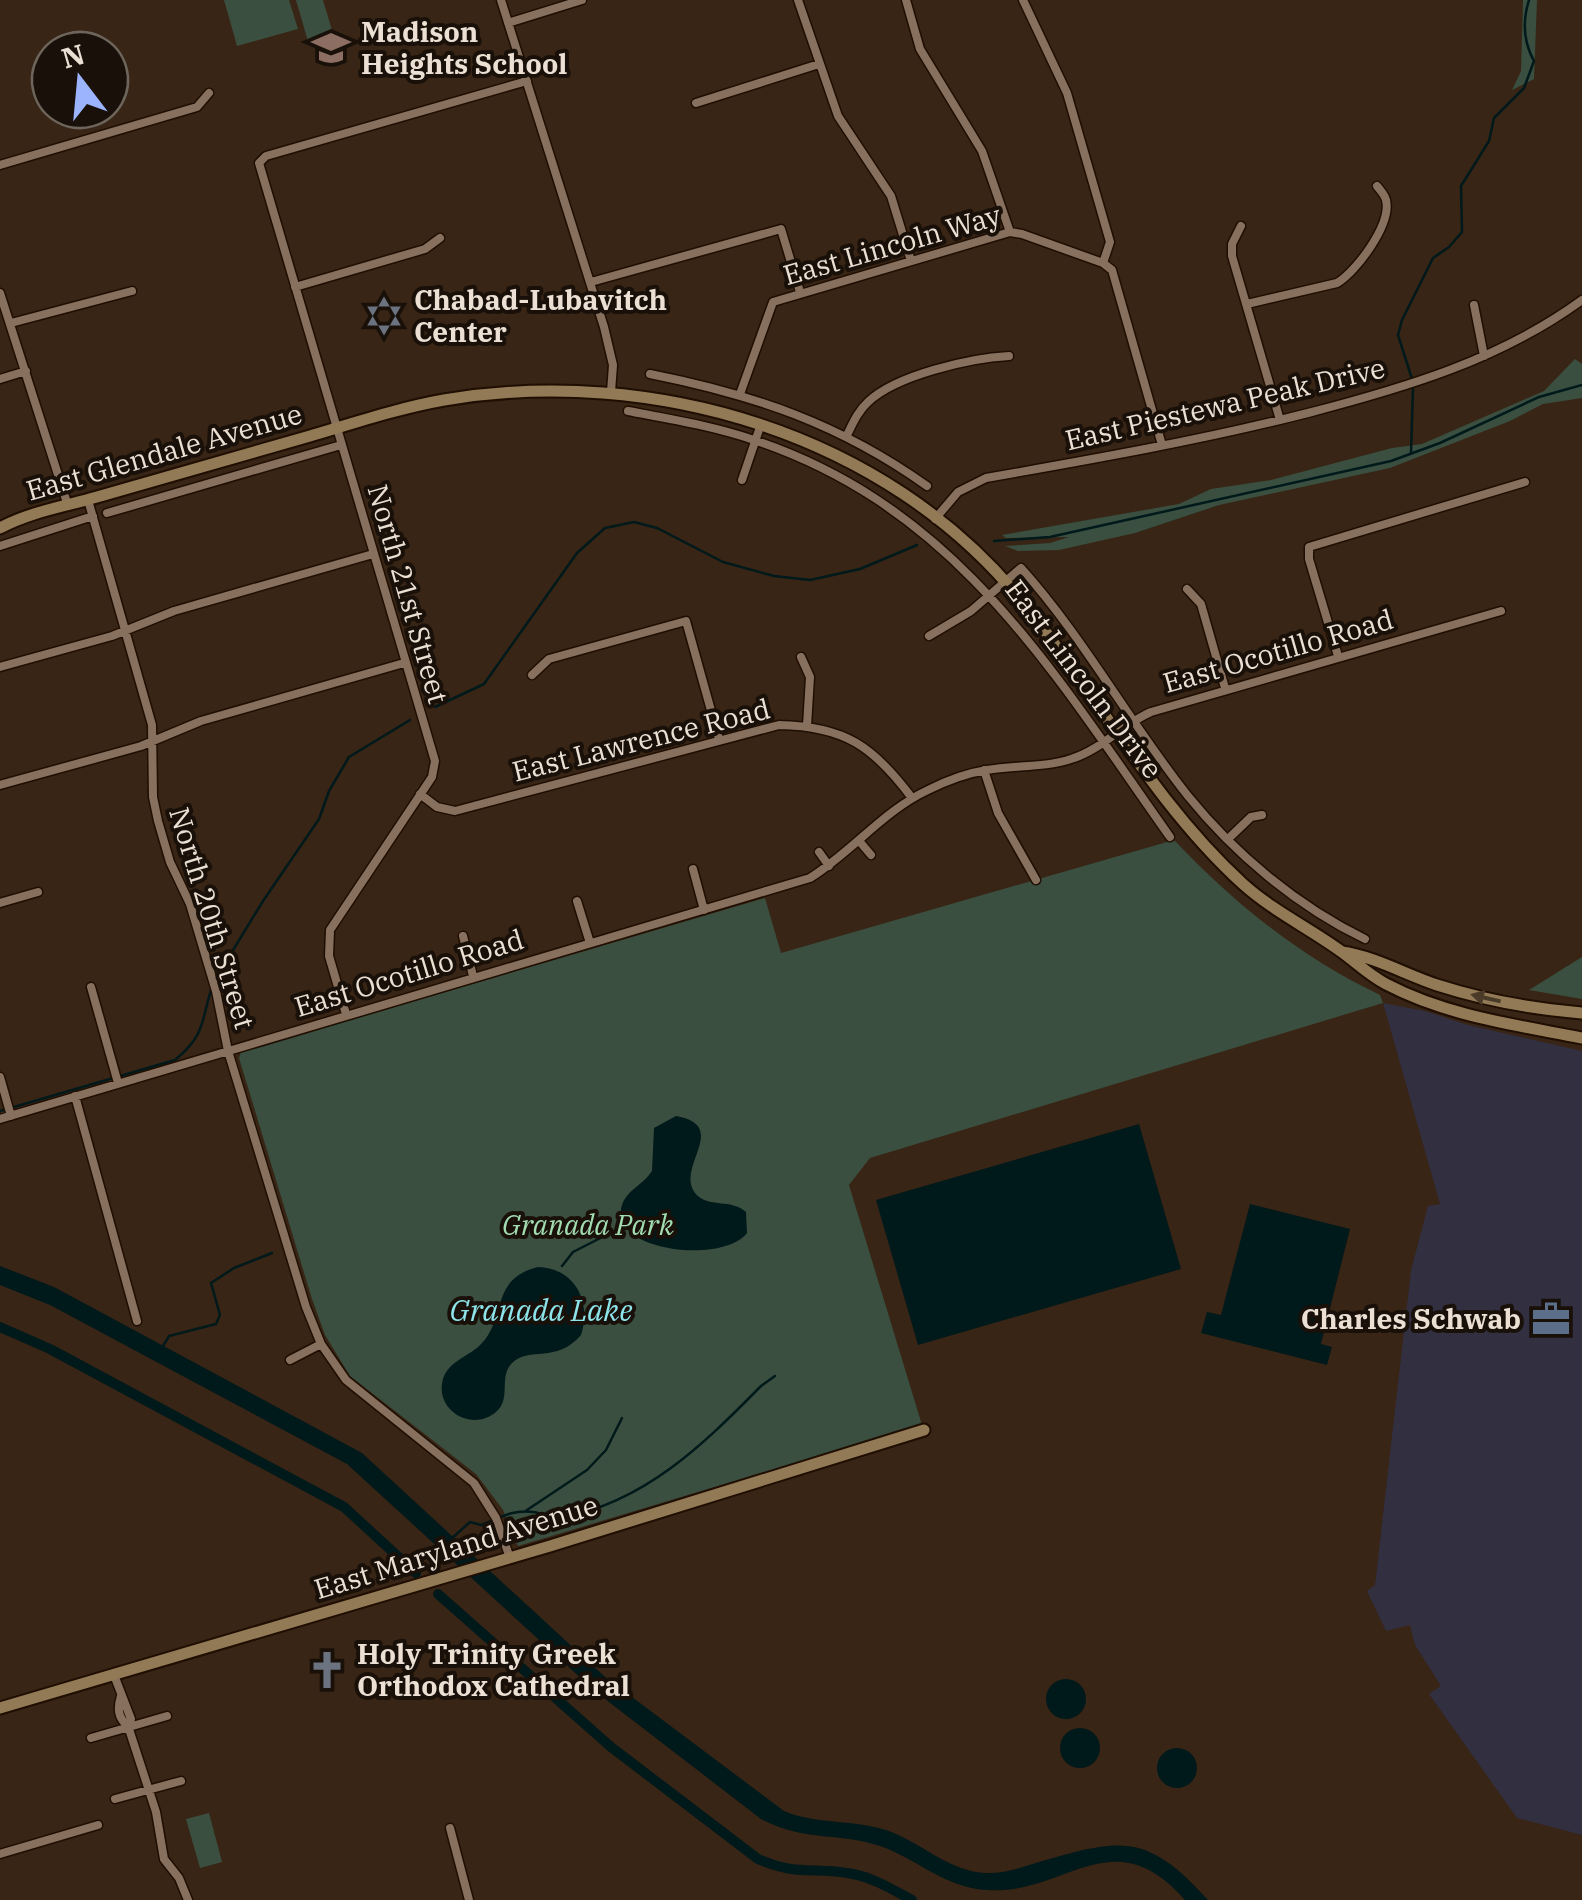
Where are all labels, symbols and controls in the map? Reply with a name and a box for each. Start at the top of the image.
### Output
place label: Madison Heights School [361,13,567,82]
school or university icon: Madison Heights School [310,27,352,69]
north arrow [30,30,130,130]
text: N [57,35,89,76]
street label: East Lincoln Way [779,196,1005,293]
place label: Chabad-Lubavitch Center [414,281,667,350]
synagogue icon: Chabad-Lubavitch Center [363,295,405,337]
street label: East Piestewa Peak Drive [1061,349,1388,458]
street label: East Glendale Avenue [22,394,306,509]
street label: North 21st Street [360,480,457,708]
street label: East Lincoln Drive [997,572,1171,786]
street label: East Ocotillo Road [1159,600,1397,701]
street label: East Lawrence Road [508,690,774,789]
street label: North 20th Street [161,802,264,1033]
street label: East Ocotillo Road [290,920,528,1025]
one-way arrow [1470,990,1501,1005]
park label: Granada Park [502,1206,674,1243]
water label: Granada Lake [449,1290,633,1329]
office icon: Charles Schwab [1530,1298,1572,1340]
place label: Charles Schwab [1301,1300,1521,1337]
street label: East Maryland Avenue [310,1486,602,1607]
place label: Holy Trinity Greek Orthodox Cathedral [357,1635,630,1704]
church icon: Holy Trinity Greek Orthodox Cathedral [306,1649,348,1691]

